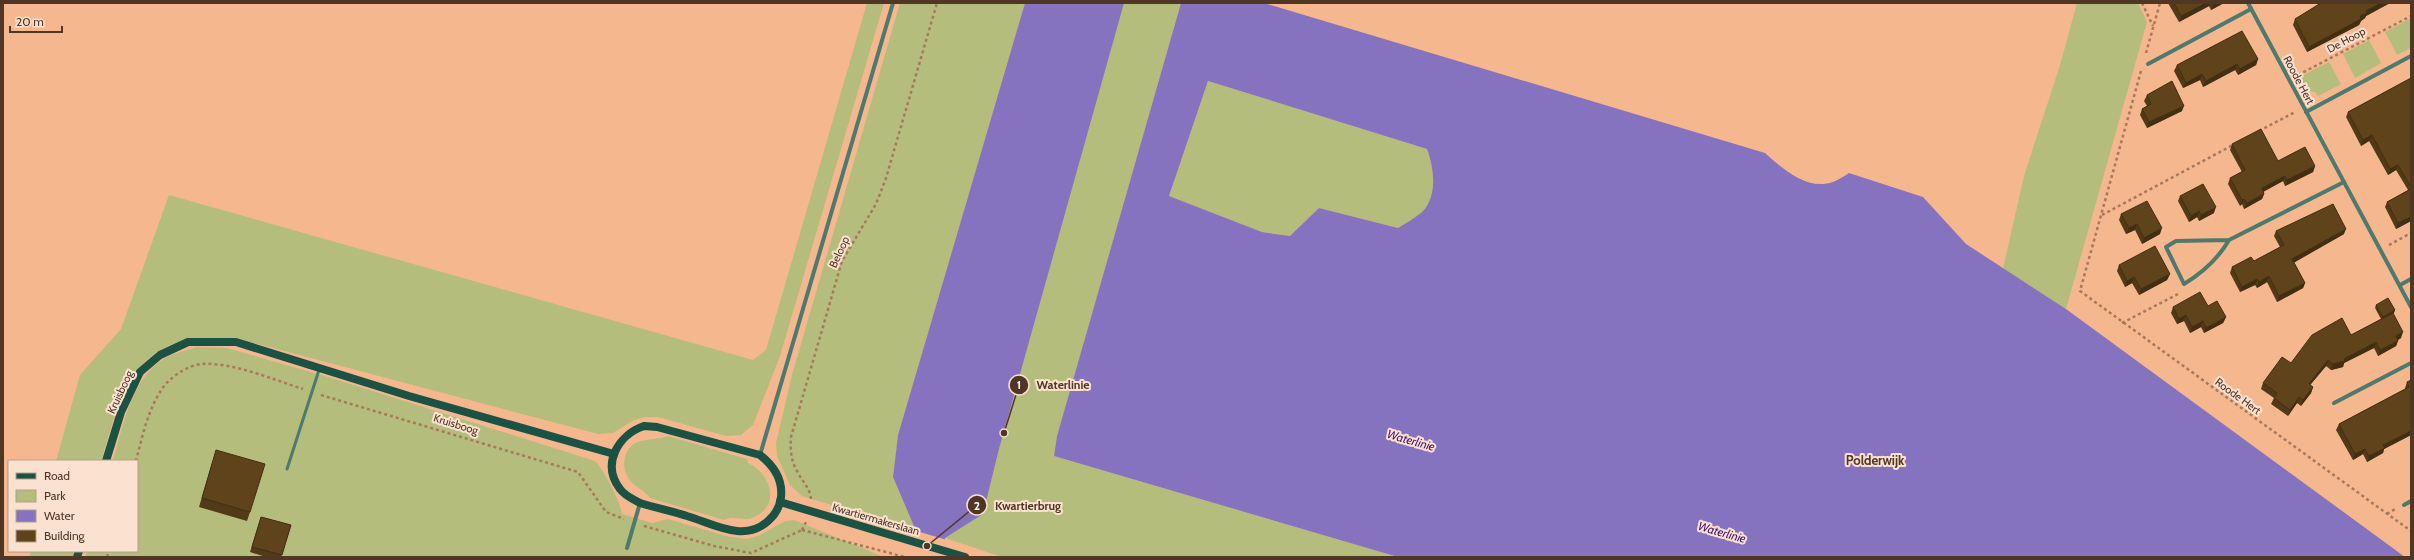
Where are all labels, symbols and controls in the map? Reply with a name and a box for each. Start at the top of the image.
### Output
scale bar [10,8,62,34]
text: 20 m [16,14,44,29]
street label: De Hoop [2324,24,2368,56]
street label: Roode Hert [2280,53,2318,107]
street label: Beloop [826,234,852,270]
street label: Kruisboog [104,368,136,416]
callout: Waterlinie [1009,373,1098,397]
street label: Roode Hert [2212,375,2264,417]
text: 1 [1017,377,1021,392]
text: Waterlinie [1037,377,1090,392]
street label: Kruisboog [432,411,481,438]
water label: Waterlinie [1385,426,1437,454]
district label: Polderwijk [1846,452,1905,468]
legend [8,460,138,552]
text: Road [44,468,70,483]
text: Park [44,488,66,503]
callout: Kwartierbrug [967,493,1070,517]
text: 2 [974,498,980,513]
text: Kwartierbrug [995,498,1061,513]
street label: Kwartiermakerslaan [831,500,921,538]
text: Water [44,508,75,523]
water label: Waterlinie [1696,518,1748,546]
text: Building [44,528,86,543]

